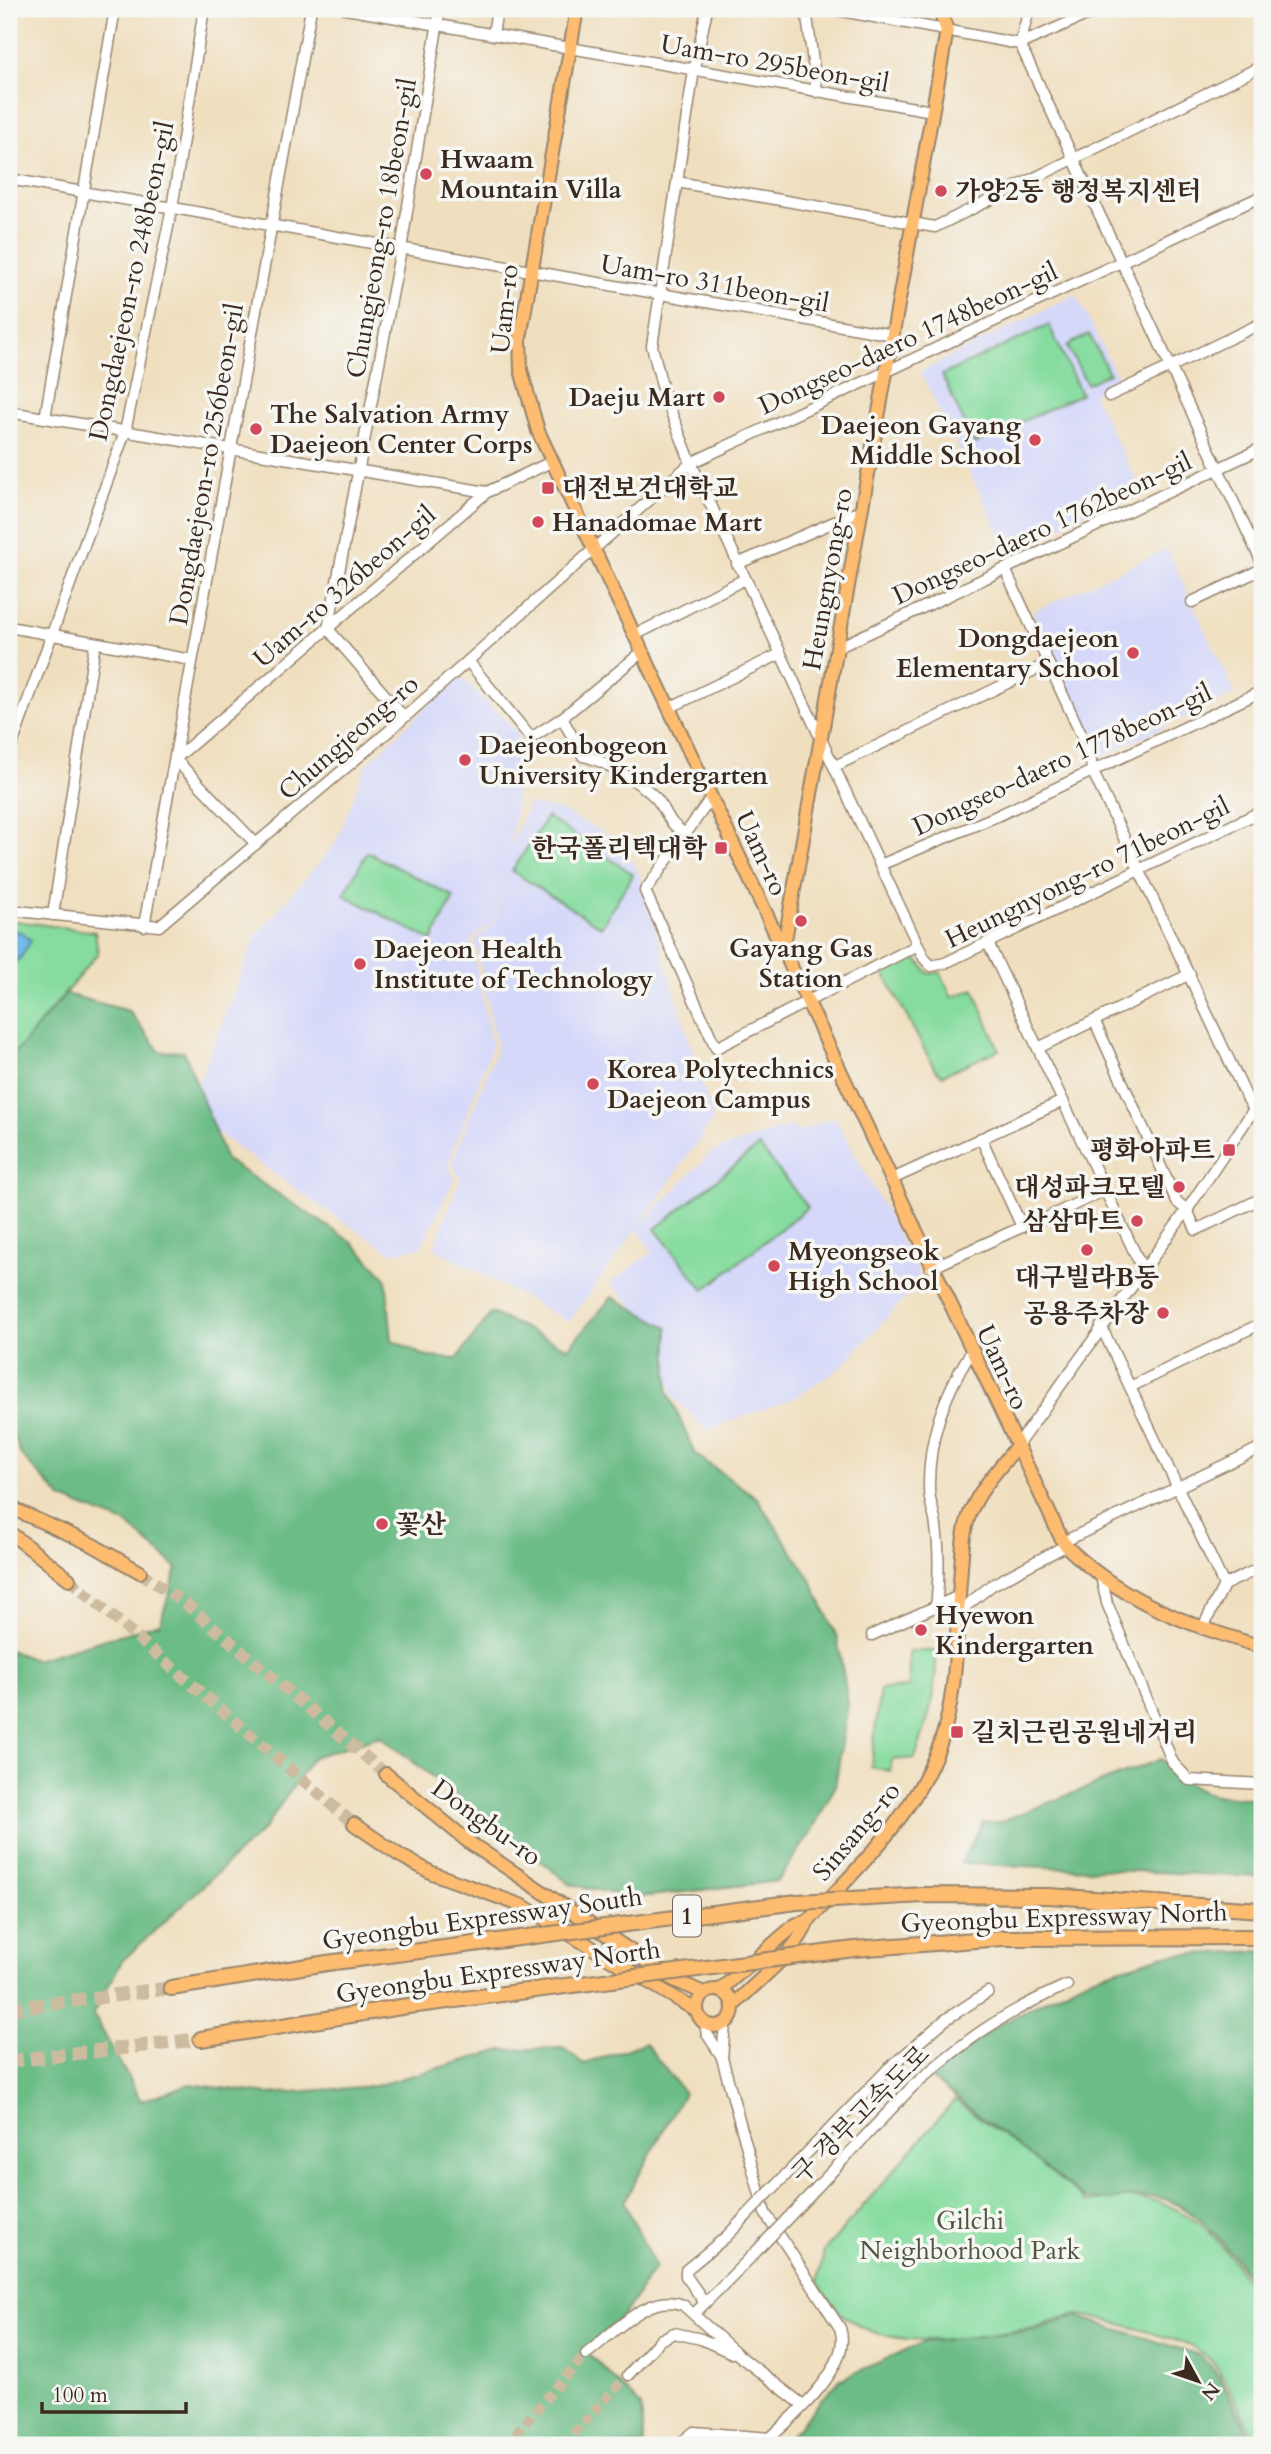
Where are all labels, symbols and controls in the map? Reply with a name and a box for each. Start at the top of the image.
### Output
street label: Uam-ro 295beon-gil [658,26,892,101]
street label: Chungjeong-ro 18beon-gil [338,75,425,381]
street label: Dongdaejeon-ro 248beon-gil [80,118,183,444]
place label: Hwaam Mountain Villa [440,142,622,207]
marker: Hwaam Mountain Villa [418,166,434,182]
place label: 가양2동 행정복지센터 [955,174,1201,209]
marker: 가양2동 행정복지센터 [933,183,949,199]
street label: Uam-ro 311beon-gil [598,246,832,321]
street label: Dongseo-daero 1748beon-gil [753,254,1064,423]
street label: Uam-ro [482,263,527,355]
street label: Dongdaejeon-ro 256beon-gil [161,300,252,628]
place label: Daeju Mart [569,380,705,415]
marker: Daeju Mart [711,389,727,405]
place label: The Salvation Army Daejeon Center Corps [270,397,533,462]
place label: Daejeon Gayang Middle School [821,408,1021,473]
marker: The Salvation Army Daejeon Center Corps [248,421,264,437]
marker: Daejeon Gayang Middle School [1027,432,1043,448]
street label: Dongseo-daero 1762beon-gil [887,444,1198,613]
place label: 대전보건대학교 [562,471,738,506]
marker: 대전보건대학교 [540,480,556,496]
street label: Heungnyong-ro [794,485,861,673]
street label: Uam-ro 326beon-gil [246,497,443,675]
place label: Hanadomae Mart [552,505,762,540]
marker: Hanadomae Mart [530,514,546,530]
place label: Dongdaejeon Elementary School [896,621,1119,686]
marker: Dongdaejeon Elementary School [1125,645,1141,661]
street label: Chungjeong-ro [271,667,426,808]
street label: Dongseo-daero 1778beon-gil [907,675,1218,844]
place label: Daejeonbogeon University Kindergarten [479,728,768,793]
marker: Daejeonbogeon University Kindergarten [457,752,473,768]
street label: Heungnyong-ro 71beon-gil [939,788,1236,957]
street label: Uam-ro [727,805,796,901]
place label: 한국폴리텍대학 [531,831,708,866]
marker: 한국폴리텍대학 [713,840,729,856]
marker: Gayang Gas Station [793,913,809,929]
place label: Gayang Gas Station [729,931,873,996]
place label: Daejeon Health Institute of Technology [374,932,653,997]
marker: Daejeon Health Institute of Technology [352,956,368,972]
place label: Korea Polytechnics Daejeon Campus [607,1052,834,1117]
marker: Korea Polytechnics Daejeon Campus [585,1076,601,1092]
place label: 평화아파트 [1089,1133,1215,1168]
marker: 평화아파트 [1221,1142,1237,1158]
place label: 대성파크모텔 [1014,1170,1165,1205]
marker: 대성파크모텔 [1171,1179,1187,1195]
place label: 삼삼마트 [1023,1204,1123,1239]
marker: 삼삼마트 [1129,1213,1145,1229]
place label: Myeongseok High School [788,1234,940,1299]
marker: 대구빌라B동 [1079,1242,1095,1258]
marker: Myeongseok High School [766,1258,782,1274]
place label: 대구빌라B동 [1015,1260,1159,1295]
place label: 공용주차장 [1023,1296,1150,1331]
marker: 공용주차장 [1155,1305,1171,1321]
street label: Uam-ro [968,1319,1037,1415]
place label: 꽃산 [396,1507,446,1542]
marker: 꽃산 [374,1516,390,1532]
place label: Hyewon Kindergarten [935,1598,1094,1663]
marker: Hyewon Kindergarten [913,1622,929,1638]
place label: 길치근린공원네거리 [971,1715,1197,1750]
marker: 길치근린공원네거리 [949,1724,965,1740]
street label: Dongbu-ro [425,1771,549,1874]
street label: Sinsang-ro [805,1774,908,1888]
street label: Gyeongbu Expressway South [320,1879,644,1958]
street label: Gyeongbu Expressway North [900,1894,1228,1941]
road number: 1 [673,1896,701,1937]
street label: Gyeongbu Expressway North [334,1931,663,2012]
street label: 구 경부고속도로 [783,2037,937,2191]
park label: Gilchi Neighborhood Park [860,2203,1080,2268]
north arrow [1162,2346,1232,2416]
scale bar [42,2370,186,2414]
text: N [1195,2377,1226,2406]
text: 100 m [52,2381,108,2410]

